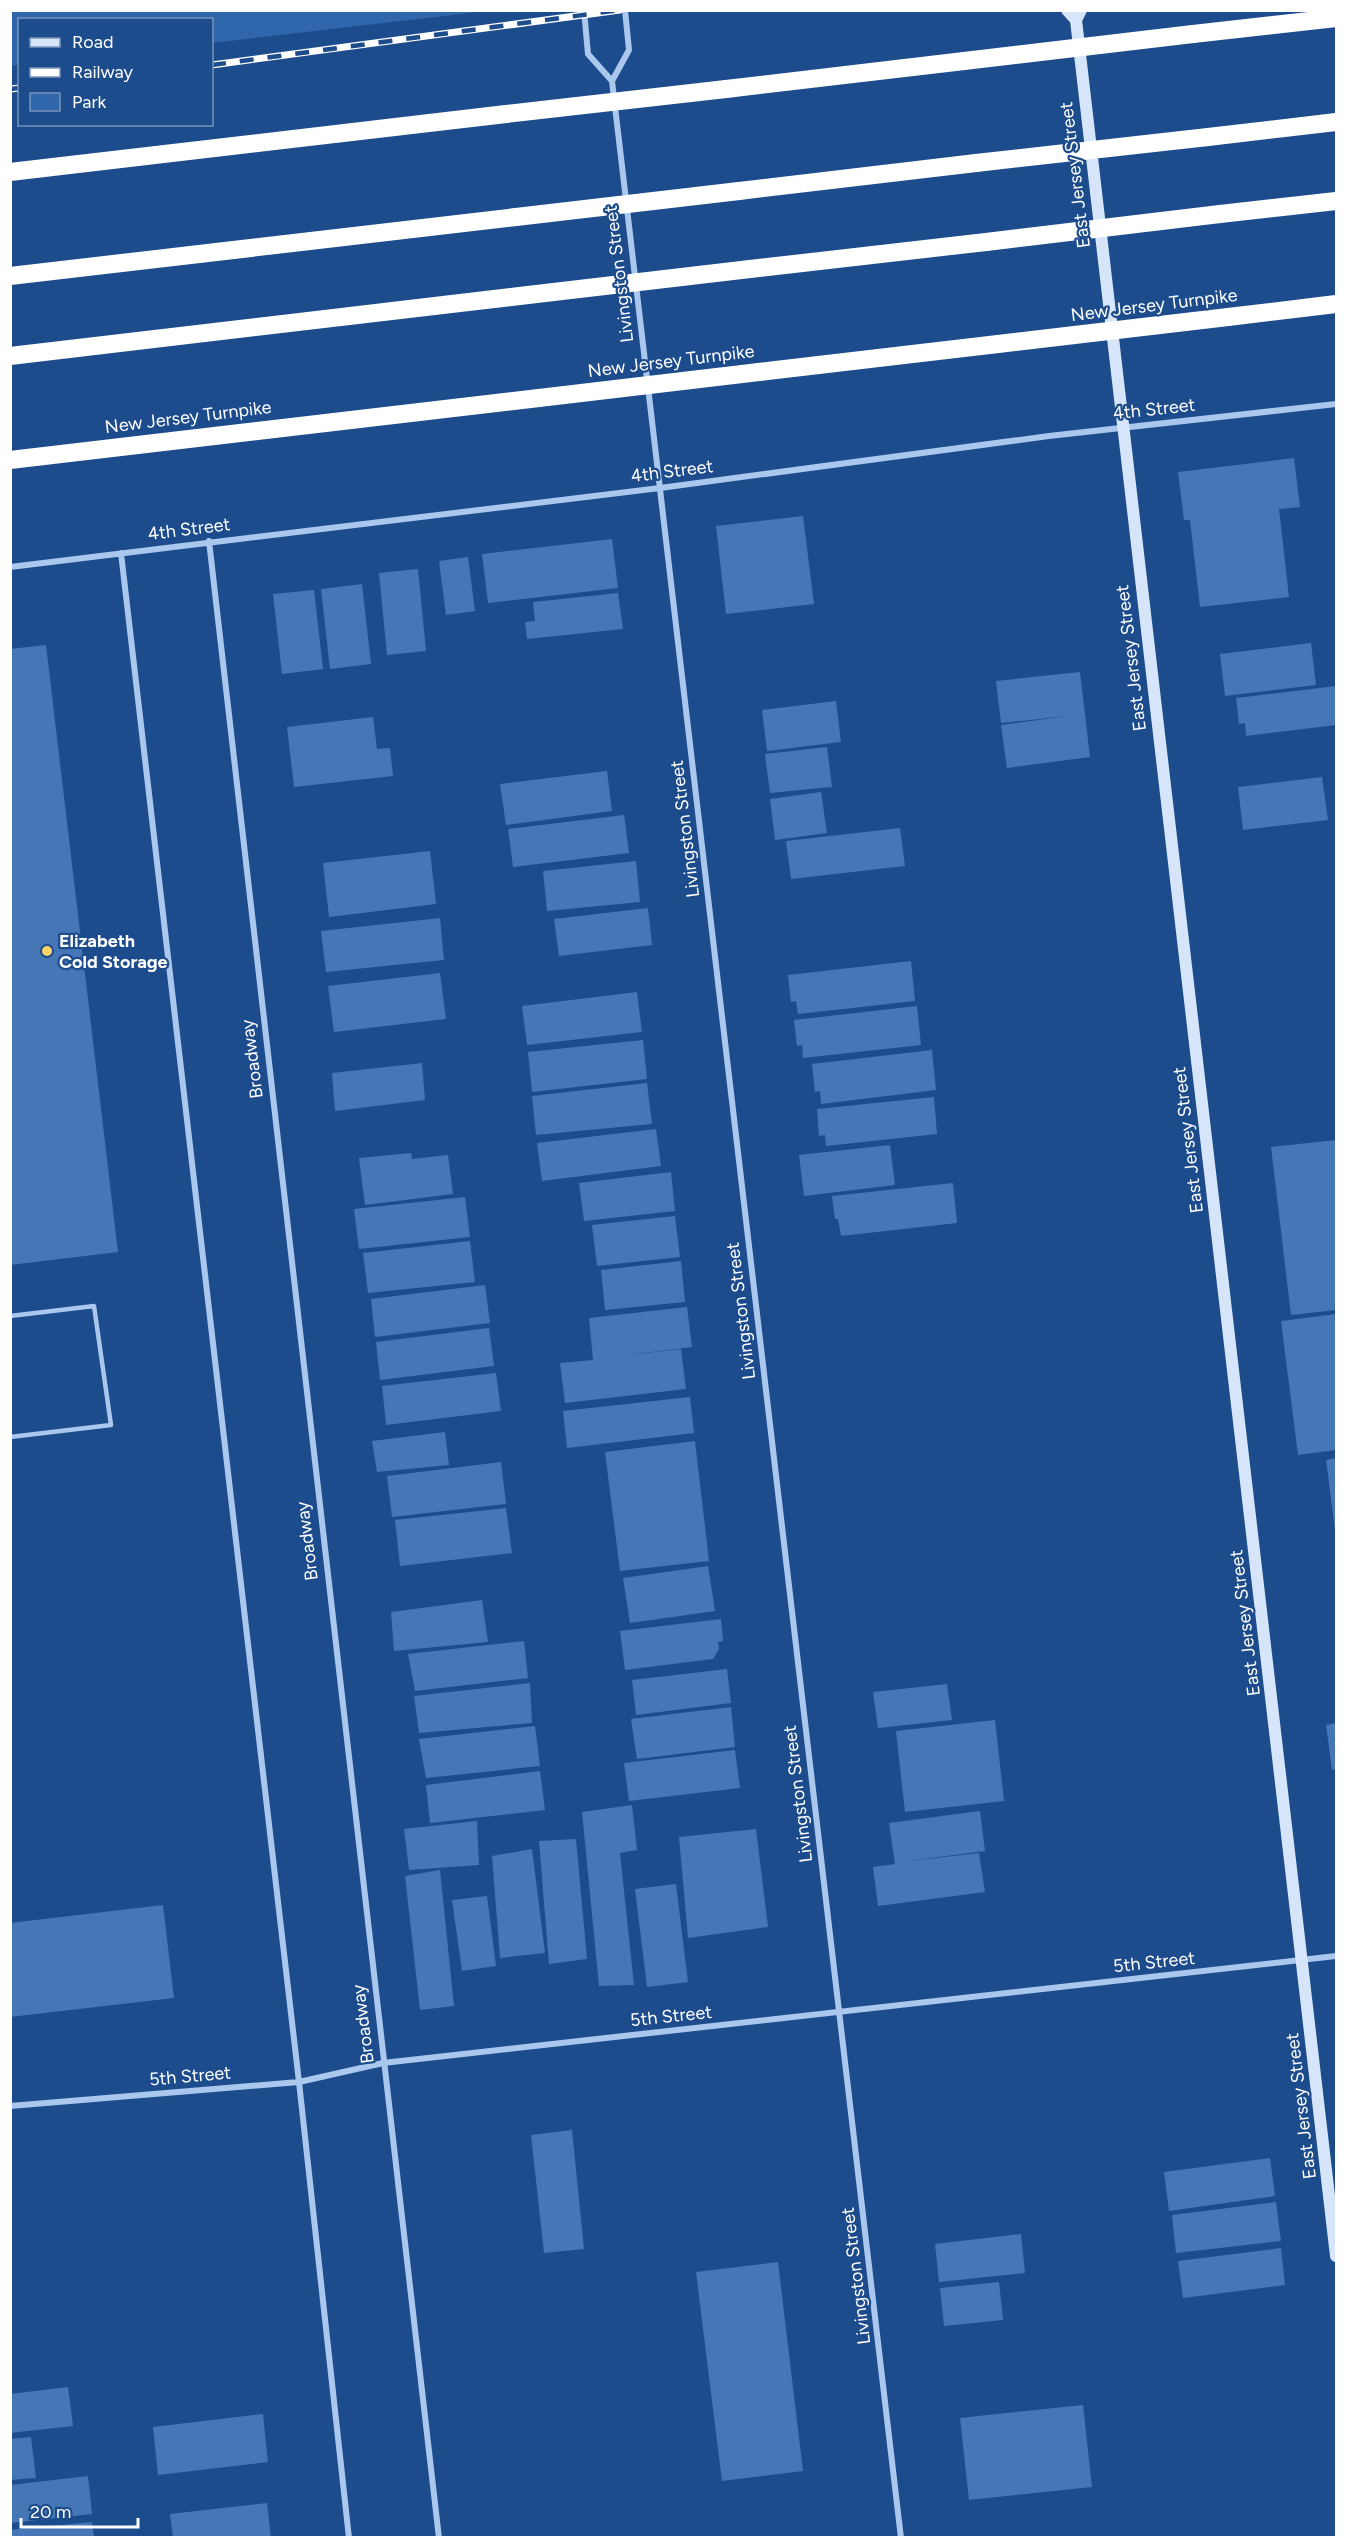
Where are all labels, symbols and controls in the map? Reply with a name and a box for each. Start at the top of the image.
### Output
legend [18,18,213,126]
text: Road [72,31,113,53]
text: Railway [72,61,134,83]
text: Park [72,91,107,113]
street label: East Jersey Street [1055,101,1095,249]
street label: Livingston Street [600,204,638,344]
street label: New Jersey Turnpike [1069,284,1239,326]
street label: New Jersey Turnpike [586,340,756,382]
street label: 4th Street [1112,394,1197,424]
street label: New Jersey Turnpike [103,396,273,438]
street label: 4th Street [630,455,715,487]
street label: 4th Street [147,513,232,545]
street label: East Jersey Street [1111,584,1151,732]
street label: Livingston Street [666,759,704,899]
place label: Elizabeth Cold Storage [59,930,168,973]
marker: Elizabeth Cold Storage [40,944,54,958]
street label: Broadway [236,1018,268,1100]
street label: East Jersey Street [1168,1066,1208,1214]
street label: Livingston Street [722,1241,760,1381]
street label: Broadway [291,1500,323,1582]
street label: East Jersey Street [1225,1549,1265,1697]
street label: Livingston Street [779,1724,817,1864]
street label: 5th Street [1112,1947,1196,1977]
street label: Broadway [347,1983,379,2065]
street label: 5th Street [629,2001,713,2031]
street label: East Jersey Street [1281,2032,1321,2180]
street label: 5th Street [148,2061,232,2091]
street label: Livingston Street [837,2206,875,2346]
scale bar [21,2491,138,2529]
text: 20 m [30,2501,71,2523]

